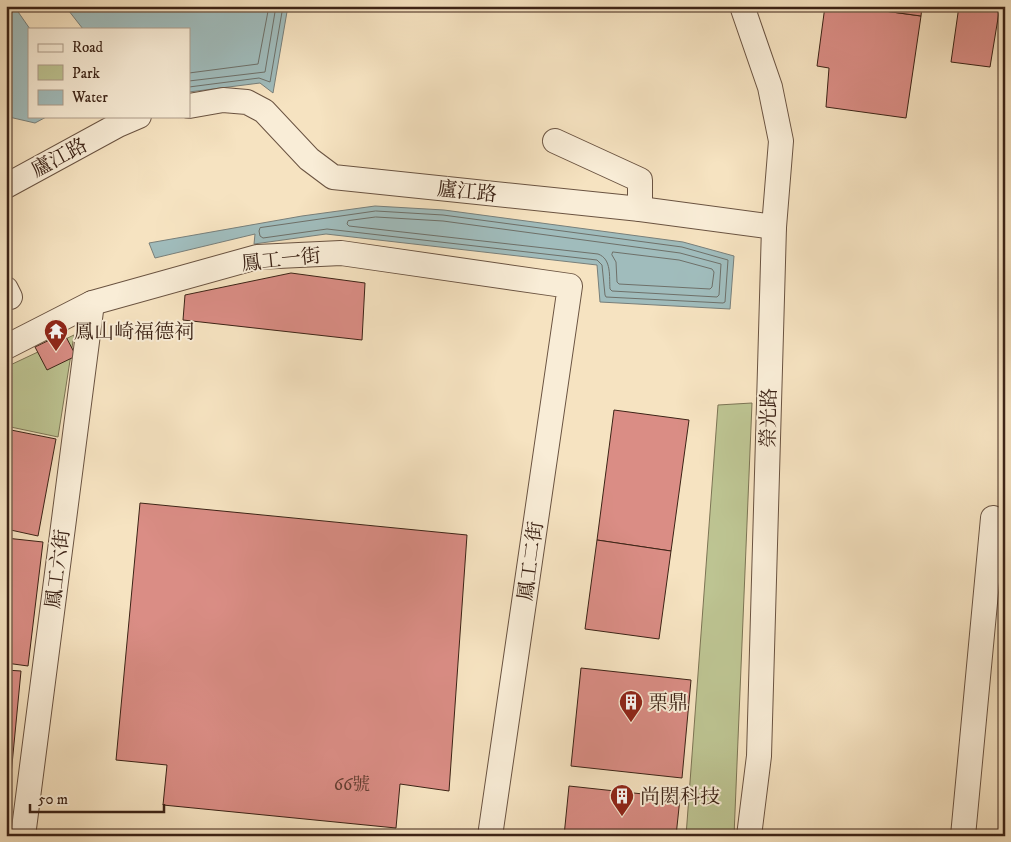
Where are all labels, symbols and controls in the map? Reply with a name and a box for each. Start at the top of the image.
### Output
legend [28,28,190,118]
text: Road [72,38,104,57]
text: Park [72,64,101,83]
text: Water [71,88,108,107]
street label: 廬江路 [27,133,92,183]
street label: 廬江路 [436,177,498,208]
street label: 鳳工一街 [240,244,322,277]
temple icon: 鳳山崎福德祠 [43,318,69,352]
place label: 鳳山崎福德祠 [74,320,194,345]
street label: 榮光路 [756,388,783,448]
street label: 鳳工二街 [514,520,549,603]
street label: 鳳工六街 [41,528,76,610]
building icon: 栗鼎 [618,689,644,723]
place label: 栗鼎 [648,691,688,716]
house number: 66號 [334,774,370,796]
scale bar [30,782,164,814]
building icon: 尚閎科技 [609,783,635,817]
place label: 尚閎科技 [640,785,720,810]
text: 50 m [38,790,68,809]

